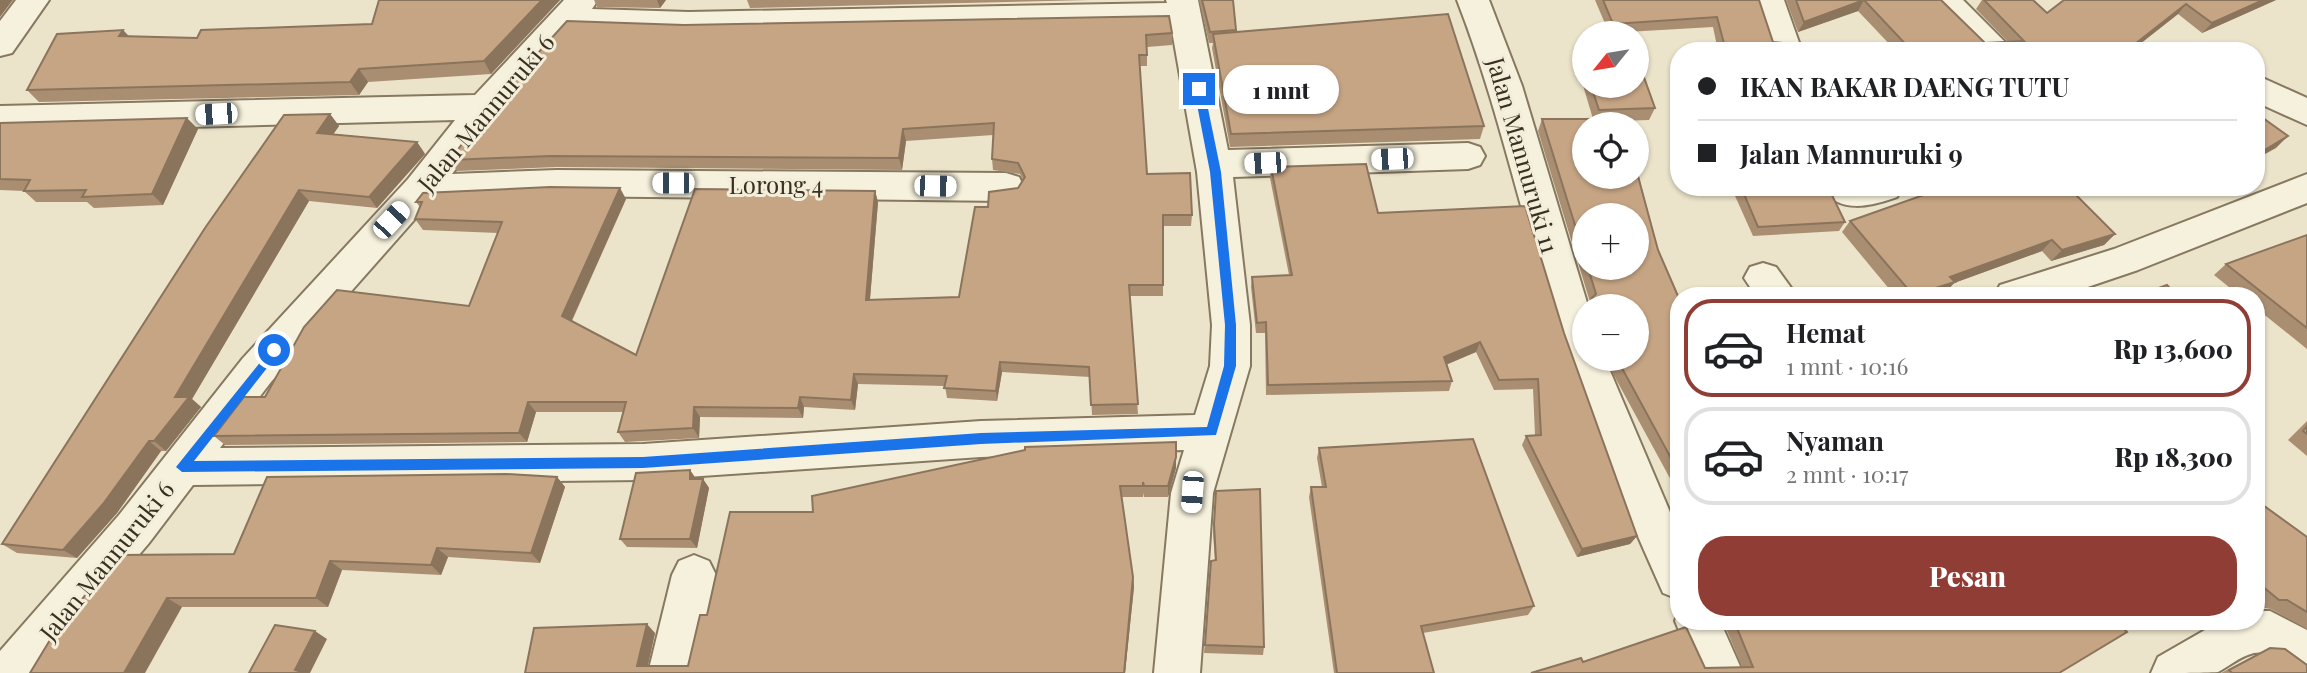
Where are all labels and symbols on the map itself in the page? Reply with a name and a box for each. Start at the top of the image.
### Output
north arrow [1572,21,1648,98]
street label: Jalan Mannuruki 6 [409,26,561,198]
street label: Jalan Mannuruki 11 [1480,52,1567,257]
callout: 1 mnt [1224,64,1339,114]
route end [1183,73,1215,105]
car [195,102,238,126]
car [1371,148,1414,170]
car [1244,152,1287,174]
street label: Lorong 4 [729,168,823,200]
car [653,173,695,194]
car [914,175,957,197]
car [369,197,414,243]
route start [258,334,290,366]
car [1181,470,1204,514]
street label: Jalan Mannuruki 6 [31,473,180,647]

